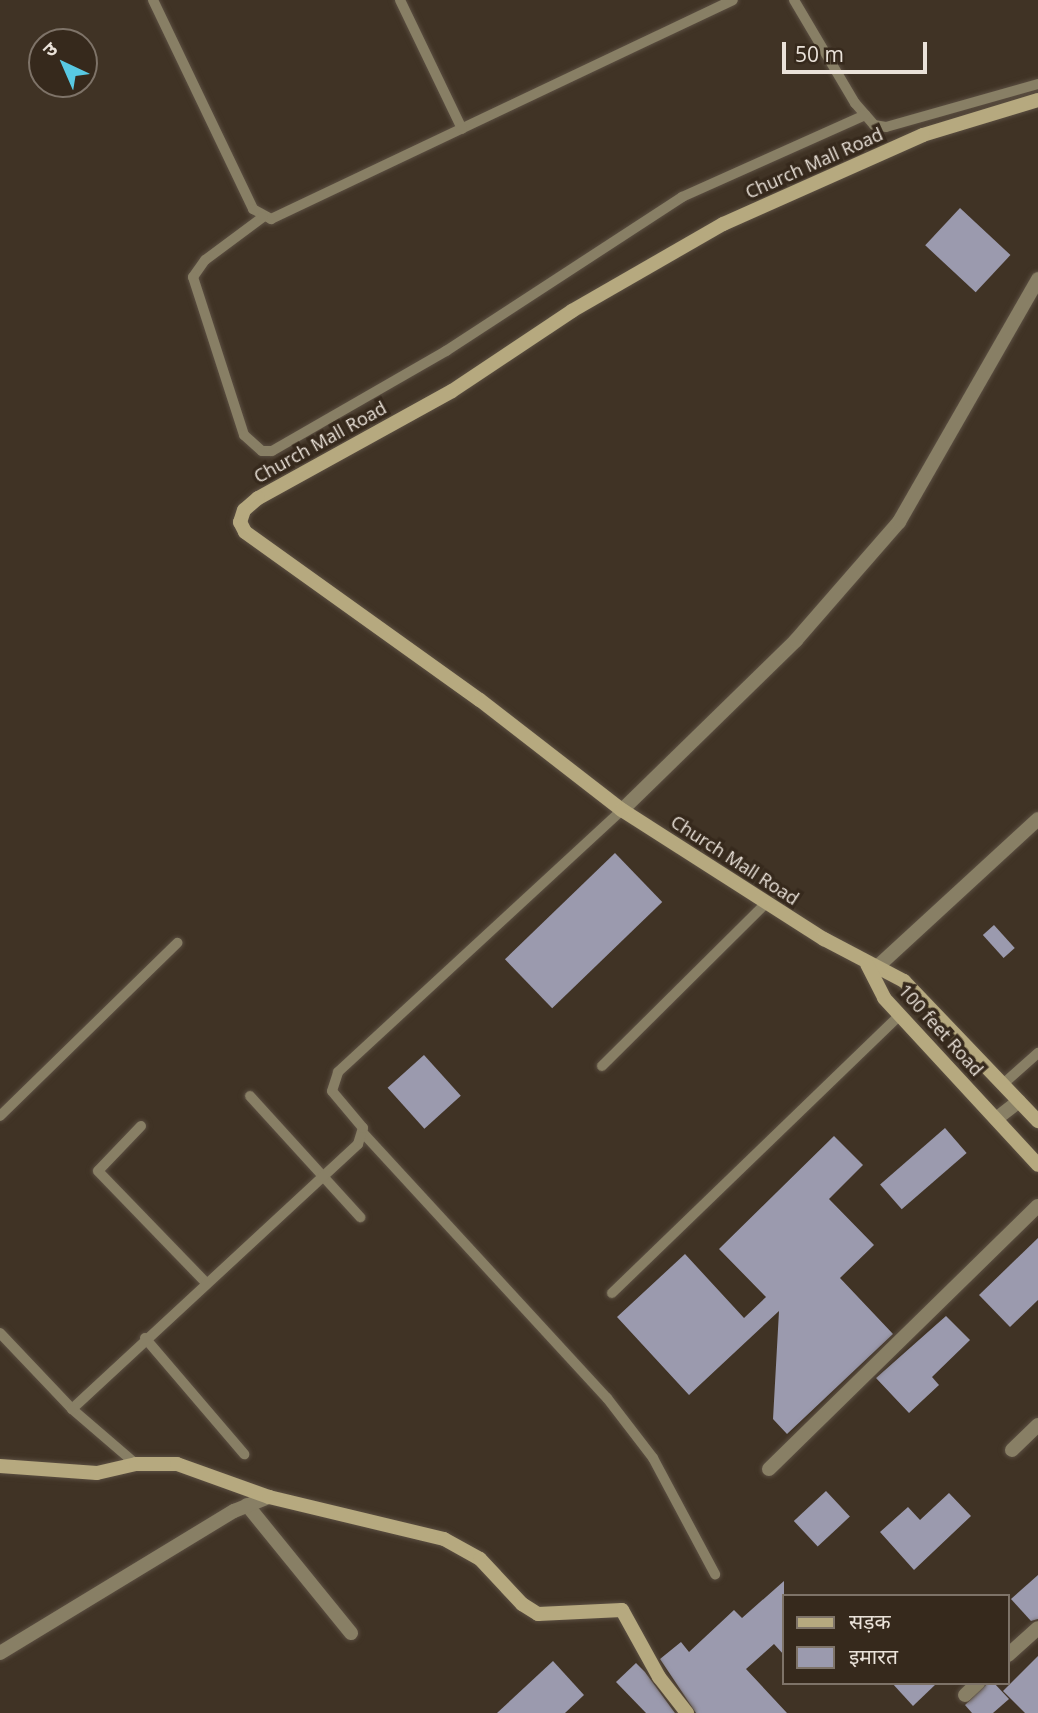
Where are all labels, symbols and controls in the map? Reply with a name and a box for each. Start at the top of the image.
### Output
north arrow [28,28,98,98]
scale bar [786,28,931,72]
text: उ [37,36,63,63]
text: 50 m [795,40,844,68]
street label: Church Mall Road [742,123,886,203]
street label: Church Mall Road [250,397,390,487]
street label: Church Mall Road [667,811,803,909]
street label: 100 feet Road [894,980,988,1080]
legend [782,1594,1010,1685]
text: सड़क [849,1607,891,1635]
text: इमारत [849,1642,898,1670]

